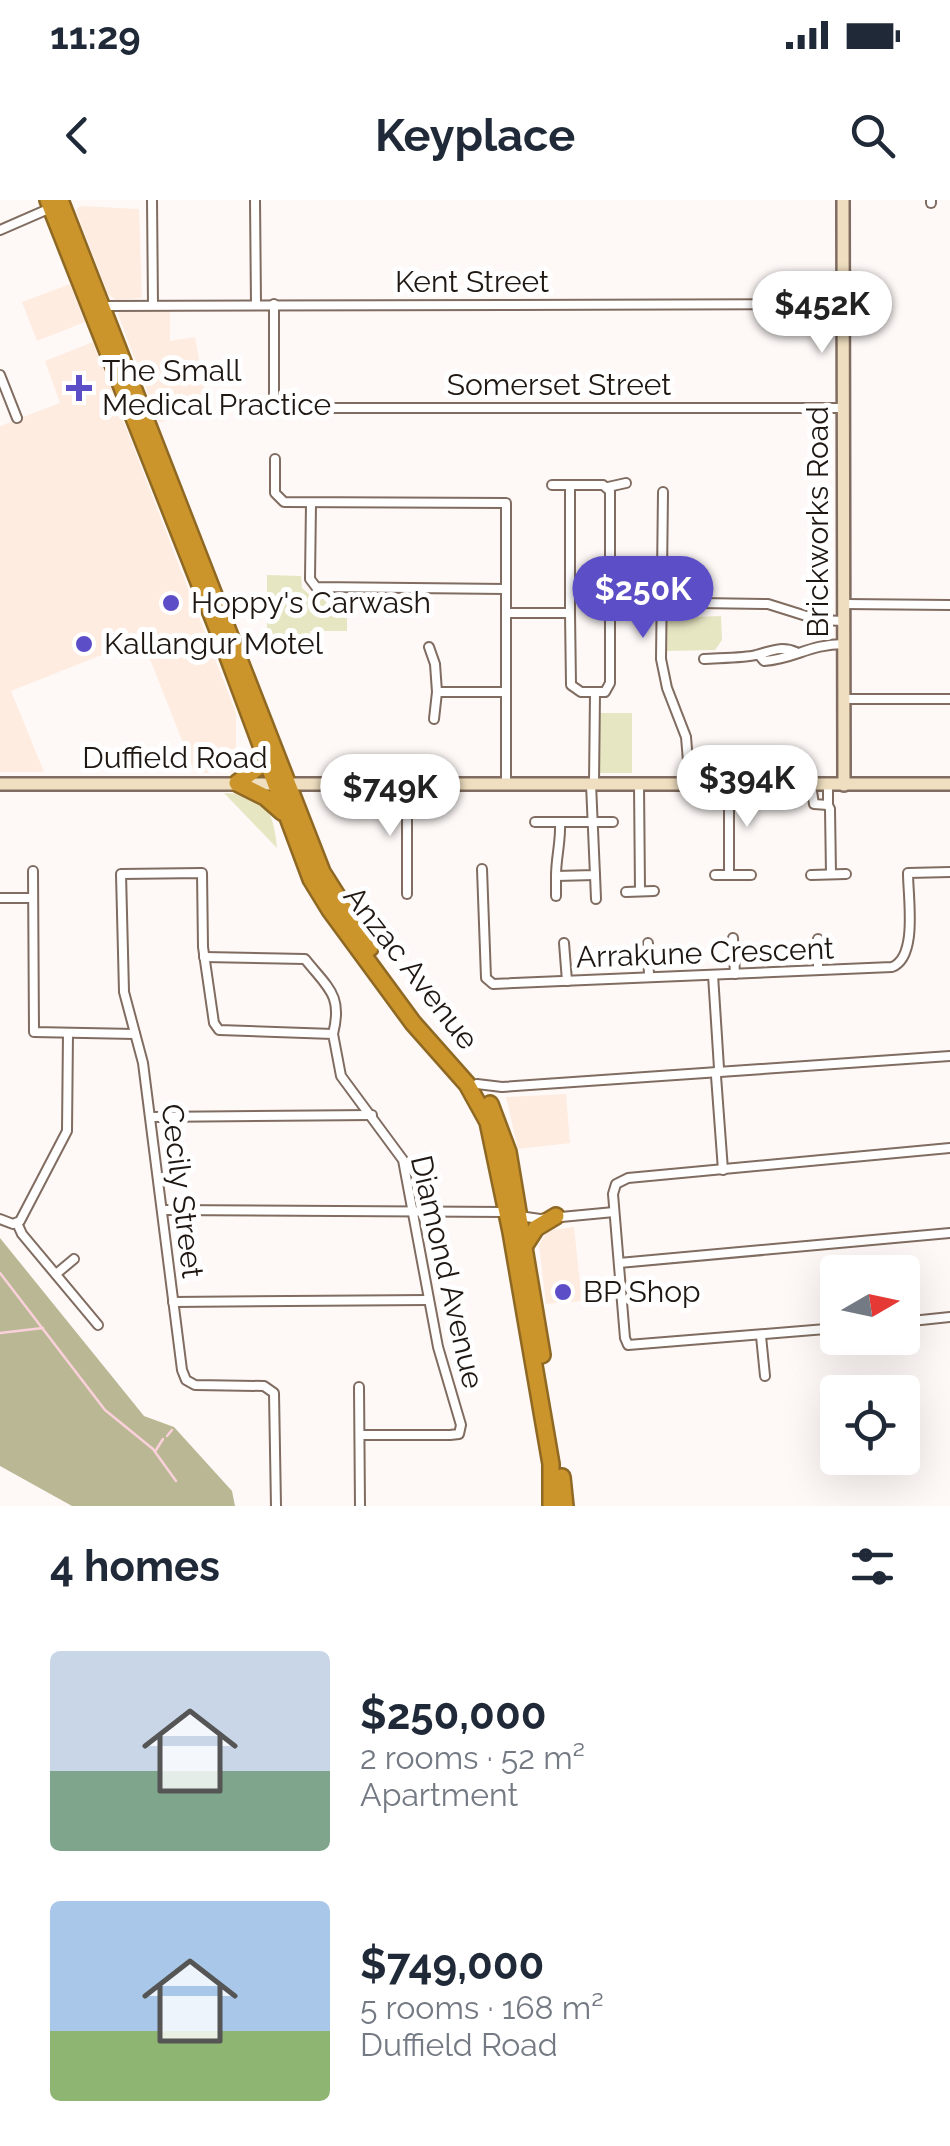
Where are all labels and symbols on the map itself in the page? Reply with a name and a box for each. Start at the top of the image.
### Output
street label: Kent Street [395,264,549,299]
pin: $452K [752,271,892,356]
place label: The Small Medical Practice [102,353,331,422]
street label: Somerset Street [447,367,671,402]
marker: The Small Medical Practice [66,375,92,401]
street label: Brickworks Road [800,406,835,638]
pin: $250K [573,556,713,641]
place label: Hoppy's Carwash [191,585,431,620]
marker: Hoppy's Carwash [160,592,182,614]
place label: Kallangur Motel [104,626,324,661]
marker: Kallangur Motel [73,633,95,655]
street label: Duffield Road [82,740,268,775]
pin: $394K [677,745,817,830]
pin: $749K [320,754,460,839]
street label: Anzac Avenue [337,879,486,1056]
street label: Arrakune Crescent [575,931,835,974]
street label: Cecily Street [154,1102,211,1280]
street label: Diamond Avenue [404,1152,491,1392]
north arrow [820,1255,920,1355]
place label: BP Shop [583,1274,701,1309]
marker: BP Shop [552,1281,574,1303]

